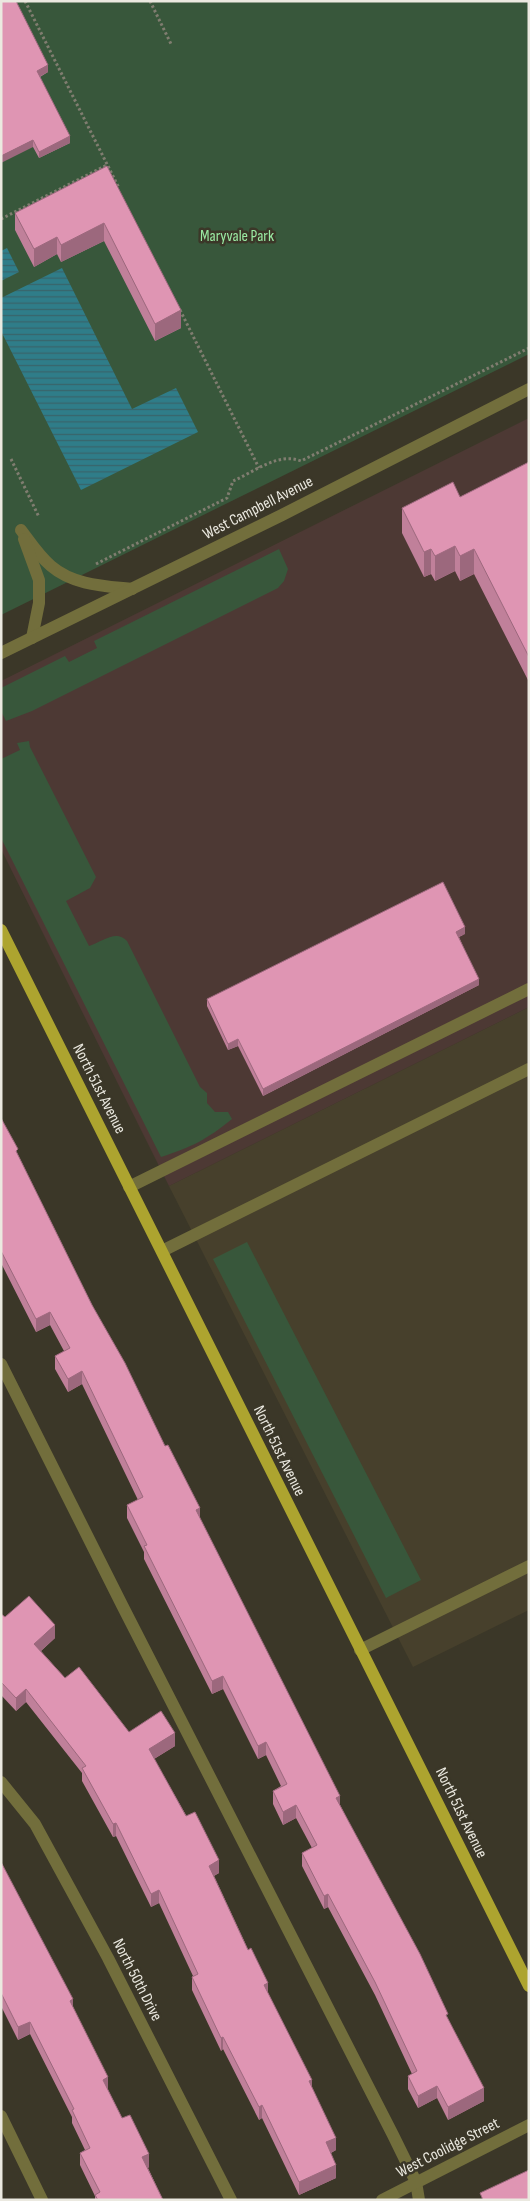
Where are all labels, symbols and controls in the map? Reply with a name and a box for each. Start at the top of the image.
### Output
park label: Maryvale Park [200,227,274,246]
street label: West Campbell Avenue [200,472,316,544]
street label: North 51st Avenue [68,1041,130,1137]
street label: North 51st Avenue [249,1403,309,1499]
street label: North 51st Avenue [431,1765,491,1861]
street label: North 50th Drive [108,1936,166,2024]
street label: West Coolidge Street [393,2114,503,2182]

